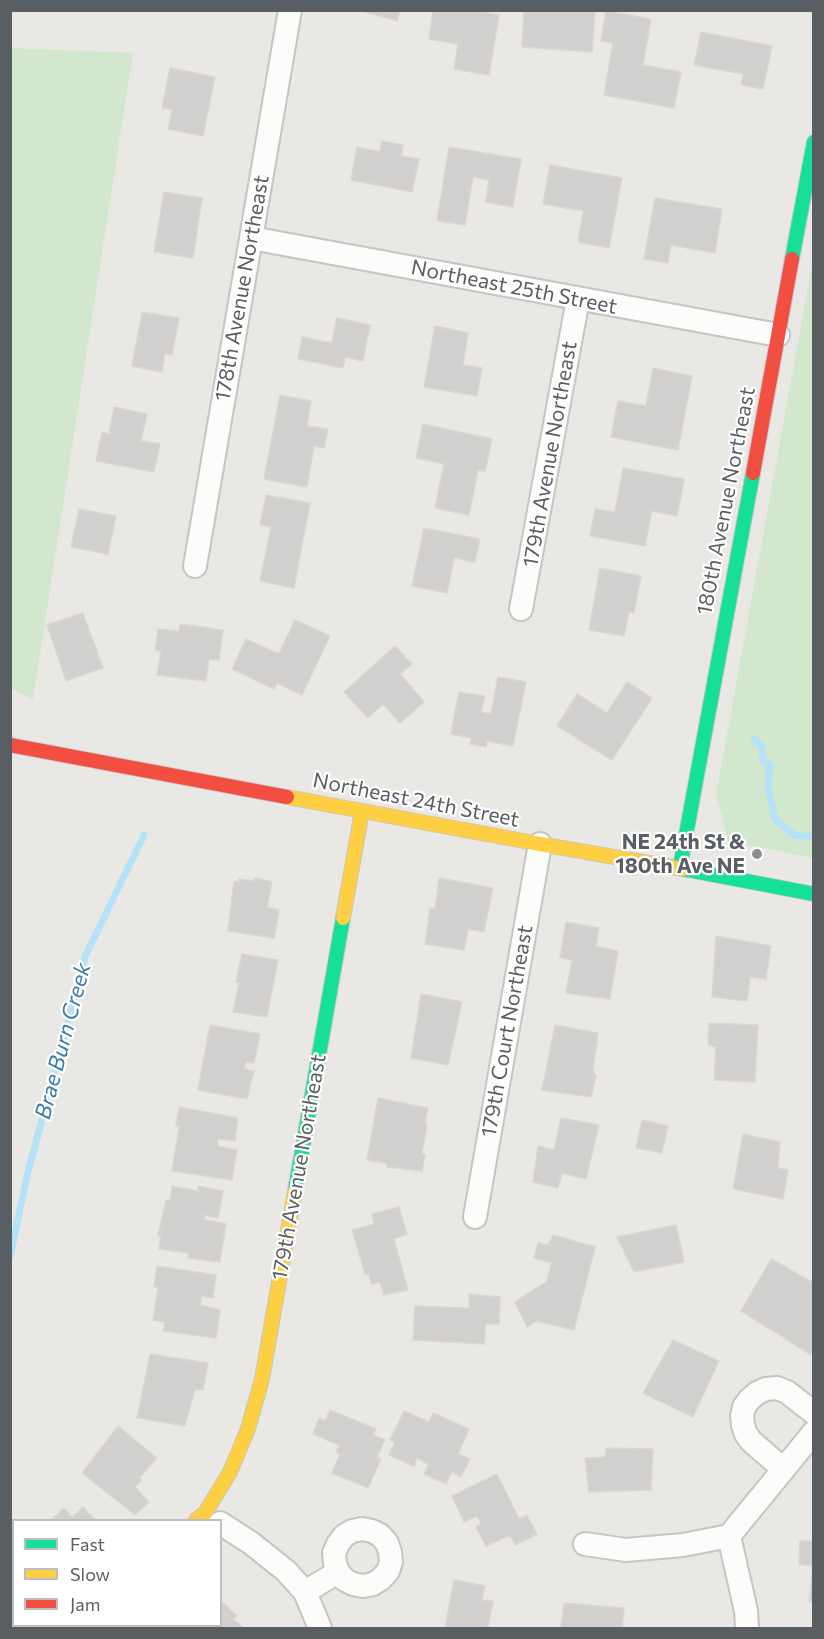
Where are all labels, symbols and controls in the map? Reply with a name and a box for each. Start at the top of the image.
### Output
street label: 178th Avenue Northeast [210,173,274,403]
street label: Northeast 25th Street [409,255,619,319]
street label: 179th Avenue Northeast [518,339,582,569]
street label: 180th Avenue Northeast [692,385,760,617]
street label: Northeast 24th Street [311,768,521,832]
place label: NE 24th St & 180th Ave NE [615,829,745,879]
marker: NE 24th St & 180th Ave NE [750,847,764,861]
street label: 179th Court Northeast [476,923,538,1139]
water label: Brae Burn Creek [29,960,97,1122]
street label: 179th Avenue Northeast [267,1052,331,1282]
legend [12,1519,222,1627]
text: Fast [70,1533,105,1555]
text: Slow [70,1563,110,1585]
text: Jam [70,1593,100,1615]

